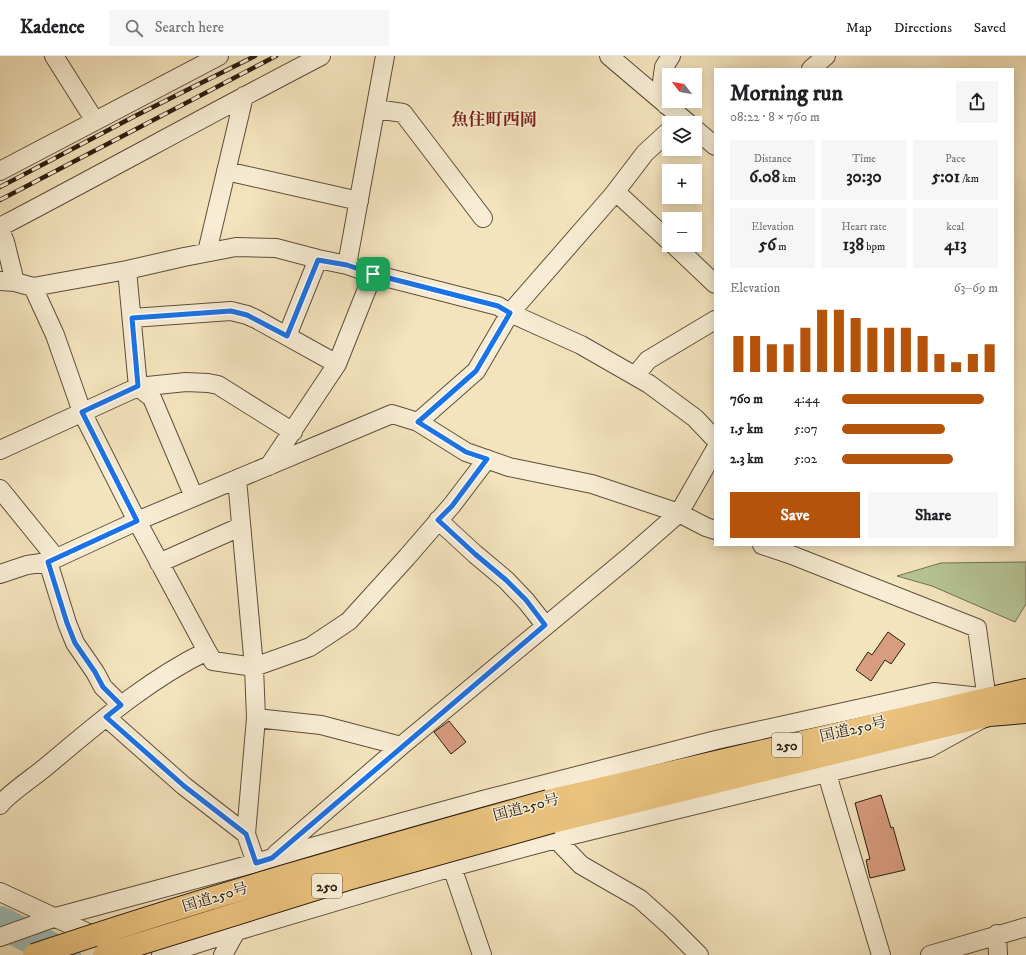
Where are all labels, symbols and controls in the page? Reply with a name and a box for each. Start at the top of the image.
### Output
search box [109,10,389,46]
text: Kadence [20,16,85,39]
icon: search [123,17,145,39]
text: Search here [155,18,224,37]
text: Map [846,19,872,37]
text: Directions [894,19,952,37]
text: Saved [974,19,1006,37]
north arrow [662,68,702,108]
map controls [662,68,702,252]
text: Morning run [730,80,843,107]
button: share [956,81,998,123]
district label: 魚住町西岡 [452,109,537,131]
text: 08:22 · 8 × 760 m [730,109,820,125]
button: layers [662,116,702,156]
text: Distance [754,152,792,166]
text: Time [852,152,876,166]
text: Pace [945,152,966,166]
button: + [662,164,702,204]
text: 6.08 [749,166,780,188]
text: 30:30 [846,166,882,188]
text: 5:01 [932,166,960,188]
text: km [780,172,796,186]
text: /km [960,172,979,186]
button: − [662,212,702,252]
text: Elevation [751,220,794,234]
text: Heart rate [841,220,887,234]
text: kcal [946,220,964,234]
text: 56 [759,234,776,256]
text: 138 [843,234,864,256]
text: 413 [944,234,967,256]
text: m [776,240,787,254]
text: bpm [864,240,885,254]
pin [356,257,390,291]
icon: arrive [362,263,384,285]
text: Elevation [730,280,780,296]
text: 63–69 m [954,280,998,296]
text: 760 m [730,391,763,407]
text: 4:44 [794,391,820,407]
text: 1.5 km [730,421,763,437]
text: 5:07 [794,421,818,437]
text: 2.3 km [730,451,764,467]
text: 5:02 [794,451,817,467]
button: Save [730,492,860,538]
button: Share [868,492,998,538]
street label: 国道250号 [818,713,888,746]
road number: 250 [772,733,802,757]
street label: 国道250号 [491,790,561,825]
road number: 250 [312,874,342,898]
street label: 国道250号 [180,878,250,916]

